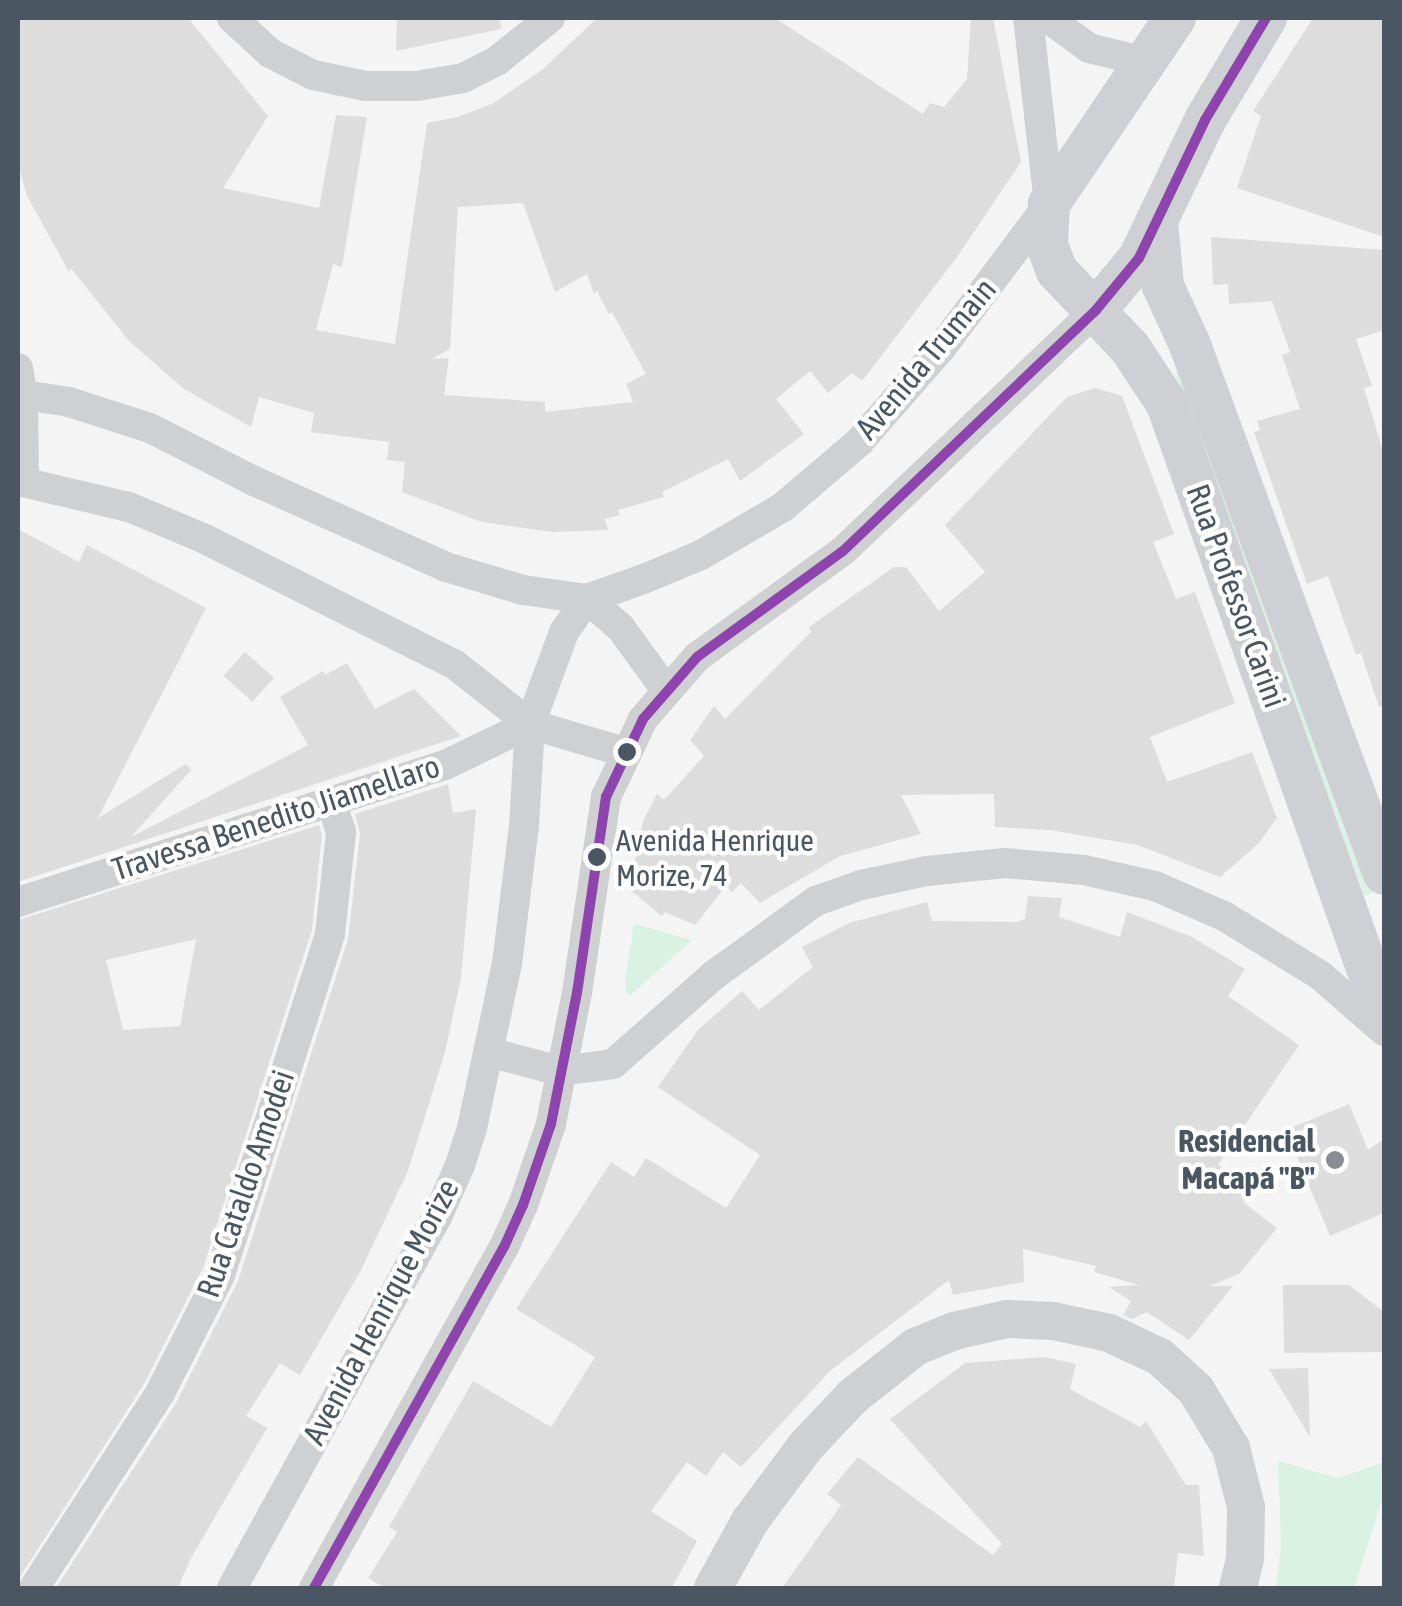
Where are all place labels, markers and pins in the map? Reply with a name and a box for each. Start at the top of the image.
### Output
unlabelled marker [617,742,637,762]
place label: Avenida Henrique Morize, 74 [616,822,814,892]
marker: Avenida Henrique Morize, 74 [587,847,607,867]
place label: Residencial Macapá "B" [1178,1123,1315,1198]
marker: Residencial Macapá "B" [1324,1149,1346,1171]

